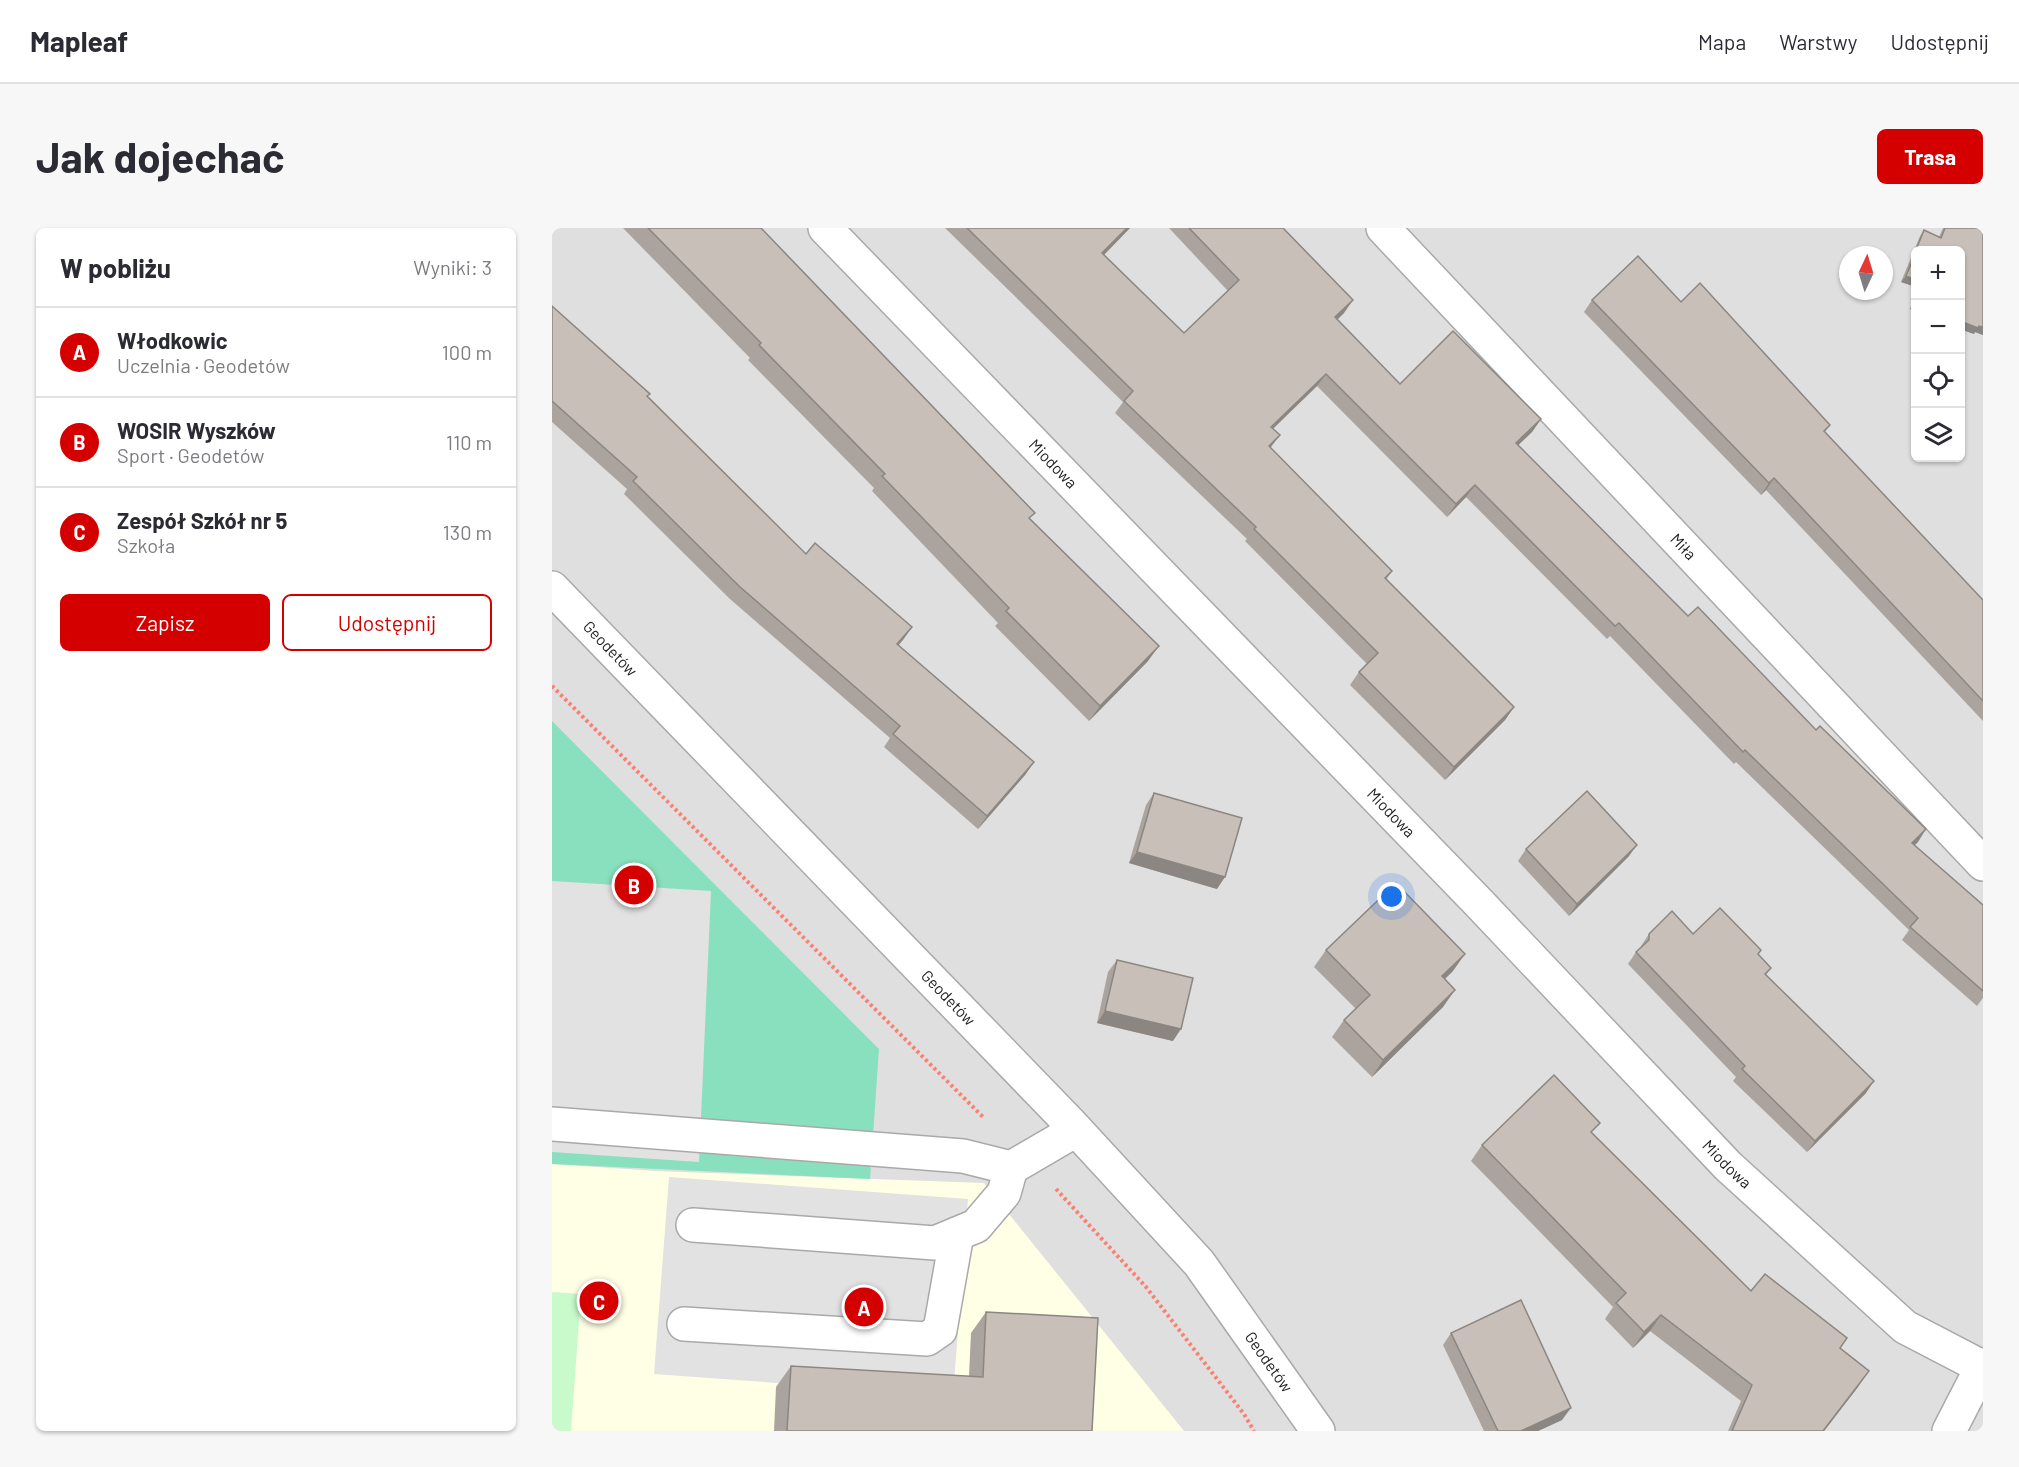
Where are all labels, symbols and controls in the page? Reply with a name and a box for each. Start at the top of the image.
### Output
text: Mapleaf [30,24,128,58]
text: Mapa [1698,29,1746,54]
text: Warstwy [1779,29,1857,54]
text: Udostępnij [1890,29,1989,54]
button: Trasa [1877,129,1983,184]
text: Jak dojechać [36,131,284,181]
north arrow [1839,246,1893,300]
map controls [1911,246,1965,462]
button: + [1911,246,1965,300]
text: W pobliżu [60,252,171,283]
text: Wyniki: 3 [413,255,492,279]
button: − [1911,300,1965,354]
text: Włodkowic [117,327,228,353]
text: A [73,340,86,364]
text: 100 m [442,340,492,364]
text: Uczelnia · Geodetów [117,353,290,377]
button: locate [1911,354,1965,408]
button: layers [1911,408,1965,462]
text: WOSIR Wyszków [117,417,276,443]
text: B [73,430,86,454]
text: 110 m [446,430,492,454]
street label: Miodowa [1026,435,1082,492]
text: Sport · Geodetów [117,443,264,467]
text: Zespół Szkół nr 5 [117,507,287,533]
text: C [73,520,86,544]
text: 130 m [443,520,492,544]
street label: Miła [1667,529,1701,563]
text: Szkoła [117,533,175,557]
button: Zapisz [60,594,270,651]
button: Udostępnij [282,594,492,651]
street label: Geodetów [580,616,642,680]
street label: Miodowa [1364,784,1420,841]
pin: B [614,862,653,908]
your location [1377,882,1406,911]
street label: Geodetów [918,966,980,1029]
street label: Miodowa [1699,1135,1756,1192]
pin: C [580,1278,618,1324]
pin: A [844,1284,884,1330]
street label: Geodetów [1241,1328,1297,1396]

